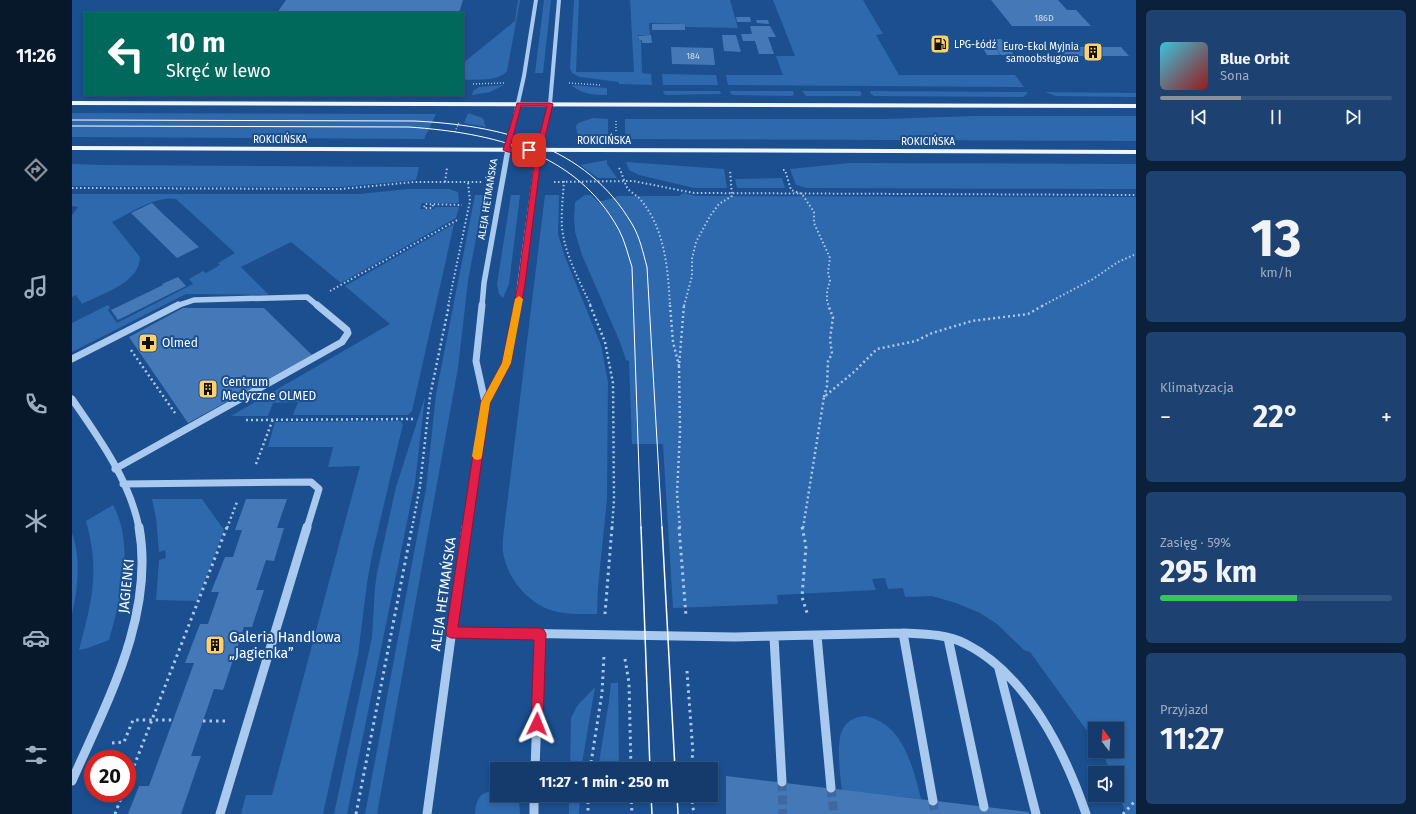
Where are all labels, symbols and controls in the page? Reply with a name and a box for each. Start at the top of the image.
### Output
house number: 186D [1034,13,1054,23]
text: 10 m [166,26,226,59]
icon: left [100,28,152,80]
fuel station icon: LPG-Łódź [929,33,951,55]
place label: LPG-Łódź [954,39,997,51]
place label: Euro-Ekol Myjnia samoobsługowa [1003,41,1079,65]
building icon: Euro-Ekol Myjnia samoobsługowa [1082,41,1104,63]
text: 11:26 [16,45,56,67]
text: Blue Orbit [1220,50,1289,68]
house number: 184 [686,51,700,61]
text: Skręć w lewo [166,60,271,82]
text: Sona [1220,68,1249,83]
icon: previous [1188,106,1210,128]
icon: pause [1265,106,1287,128]
icon: next [1342,106,1364,128]
street label: ROKICIŃSKA [253,132,307,146]
pin [512,133,546,167]
street label: ROKICIŃSKA [577,133,631,147]
street label: ROKICIŃSKA [901,134,955,148]
icon: arrive [518,139,540,161]
icon: directions [22,156,50,184]
street label: ALEJA HETMAŃSKA [474,157,500,241]
text: 13 [1250,207,1302,270]
text: km/h [1260,265,1292,280]
icon: music [22,273,50,301]
pharmacy icon: Olmed [137,332,159,354]
place label: Olmed [162,336,198,350]
place label: Centrum Medyczne OLMED [222,375,317,403]
building icon: Centrum Medyczne OLMED [197,378,219,400]
text: Klimatyzacja [1160,380,1234,395]
icon: phone [22,390,50,418]
text: 22° [1253,399,1299,435]
text: − [1160,404,1171,431]
text: + [1381,404,1392,431]
icon: climate [22,507,50,535]
text: Zasięg · 59% [1160,535,1231,550]
street label: ALEJA HETMAŃSKA [426,536,460,652]
text: 295 km [1160,554,1257,590]
street label: JAGIENKI [115,558,138,614]
icon: car [22,624,50,652]
place label: Galeria Handlowa „Jagienka” [229,629,341,662]
building icon: Galeria Handlowa „Jagienka” [204,634,226,656]
text: Przyjazd [1160,702,1208,717]
position arrow [516,703,558,745]
text: 11:27 [1160,721,1224,757]
north arrow [1088,722,1124,758]
map controls [1088,722,1124,802]
icon: filters [22,741,50,769]
speed limit sign: 20 [84,750,136,802]
button: sound [1088,766,1124,802]
text: 11:27 · 1 min · 250 m [539,773,669,791]

